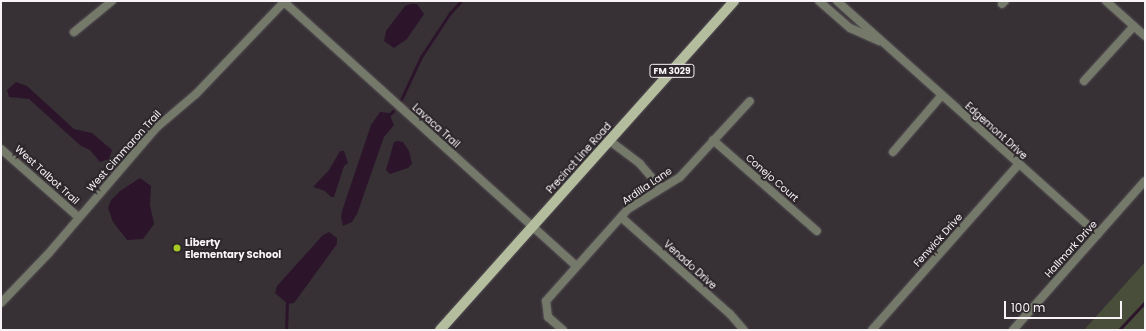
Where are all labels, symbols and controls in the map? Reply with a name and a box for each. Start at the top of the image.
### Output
road number: FM 3029 [649,64,695,78]
street label: Edgemont Drive [963,100,1029,162]
street label: Lavaca Trail [410,102,462,150]
street label: West Cimmaron Trail [84,108,164,194]
street label: Precinct Line Road [544,120,614,196]
street label: West Talbot Trail [12,143,82,207]
street label: Conejo Court [743,152,801,204]
street label: Ardilla Lane [620,165,674,207]
street label: Fenwick Drive [911,211,965,269]
street label: Hallmark Drive [1042,218,1100,280]
place label: Liberty Elementary School [185,236,281,260]
street label: Venado Drive [661,238,719,292]
marker: Liberty Elementary School [172,243,182,253]
scale bar [1006,293,1124,319]
text: 100 m [1011,299,1045,316]

